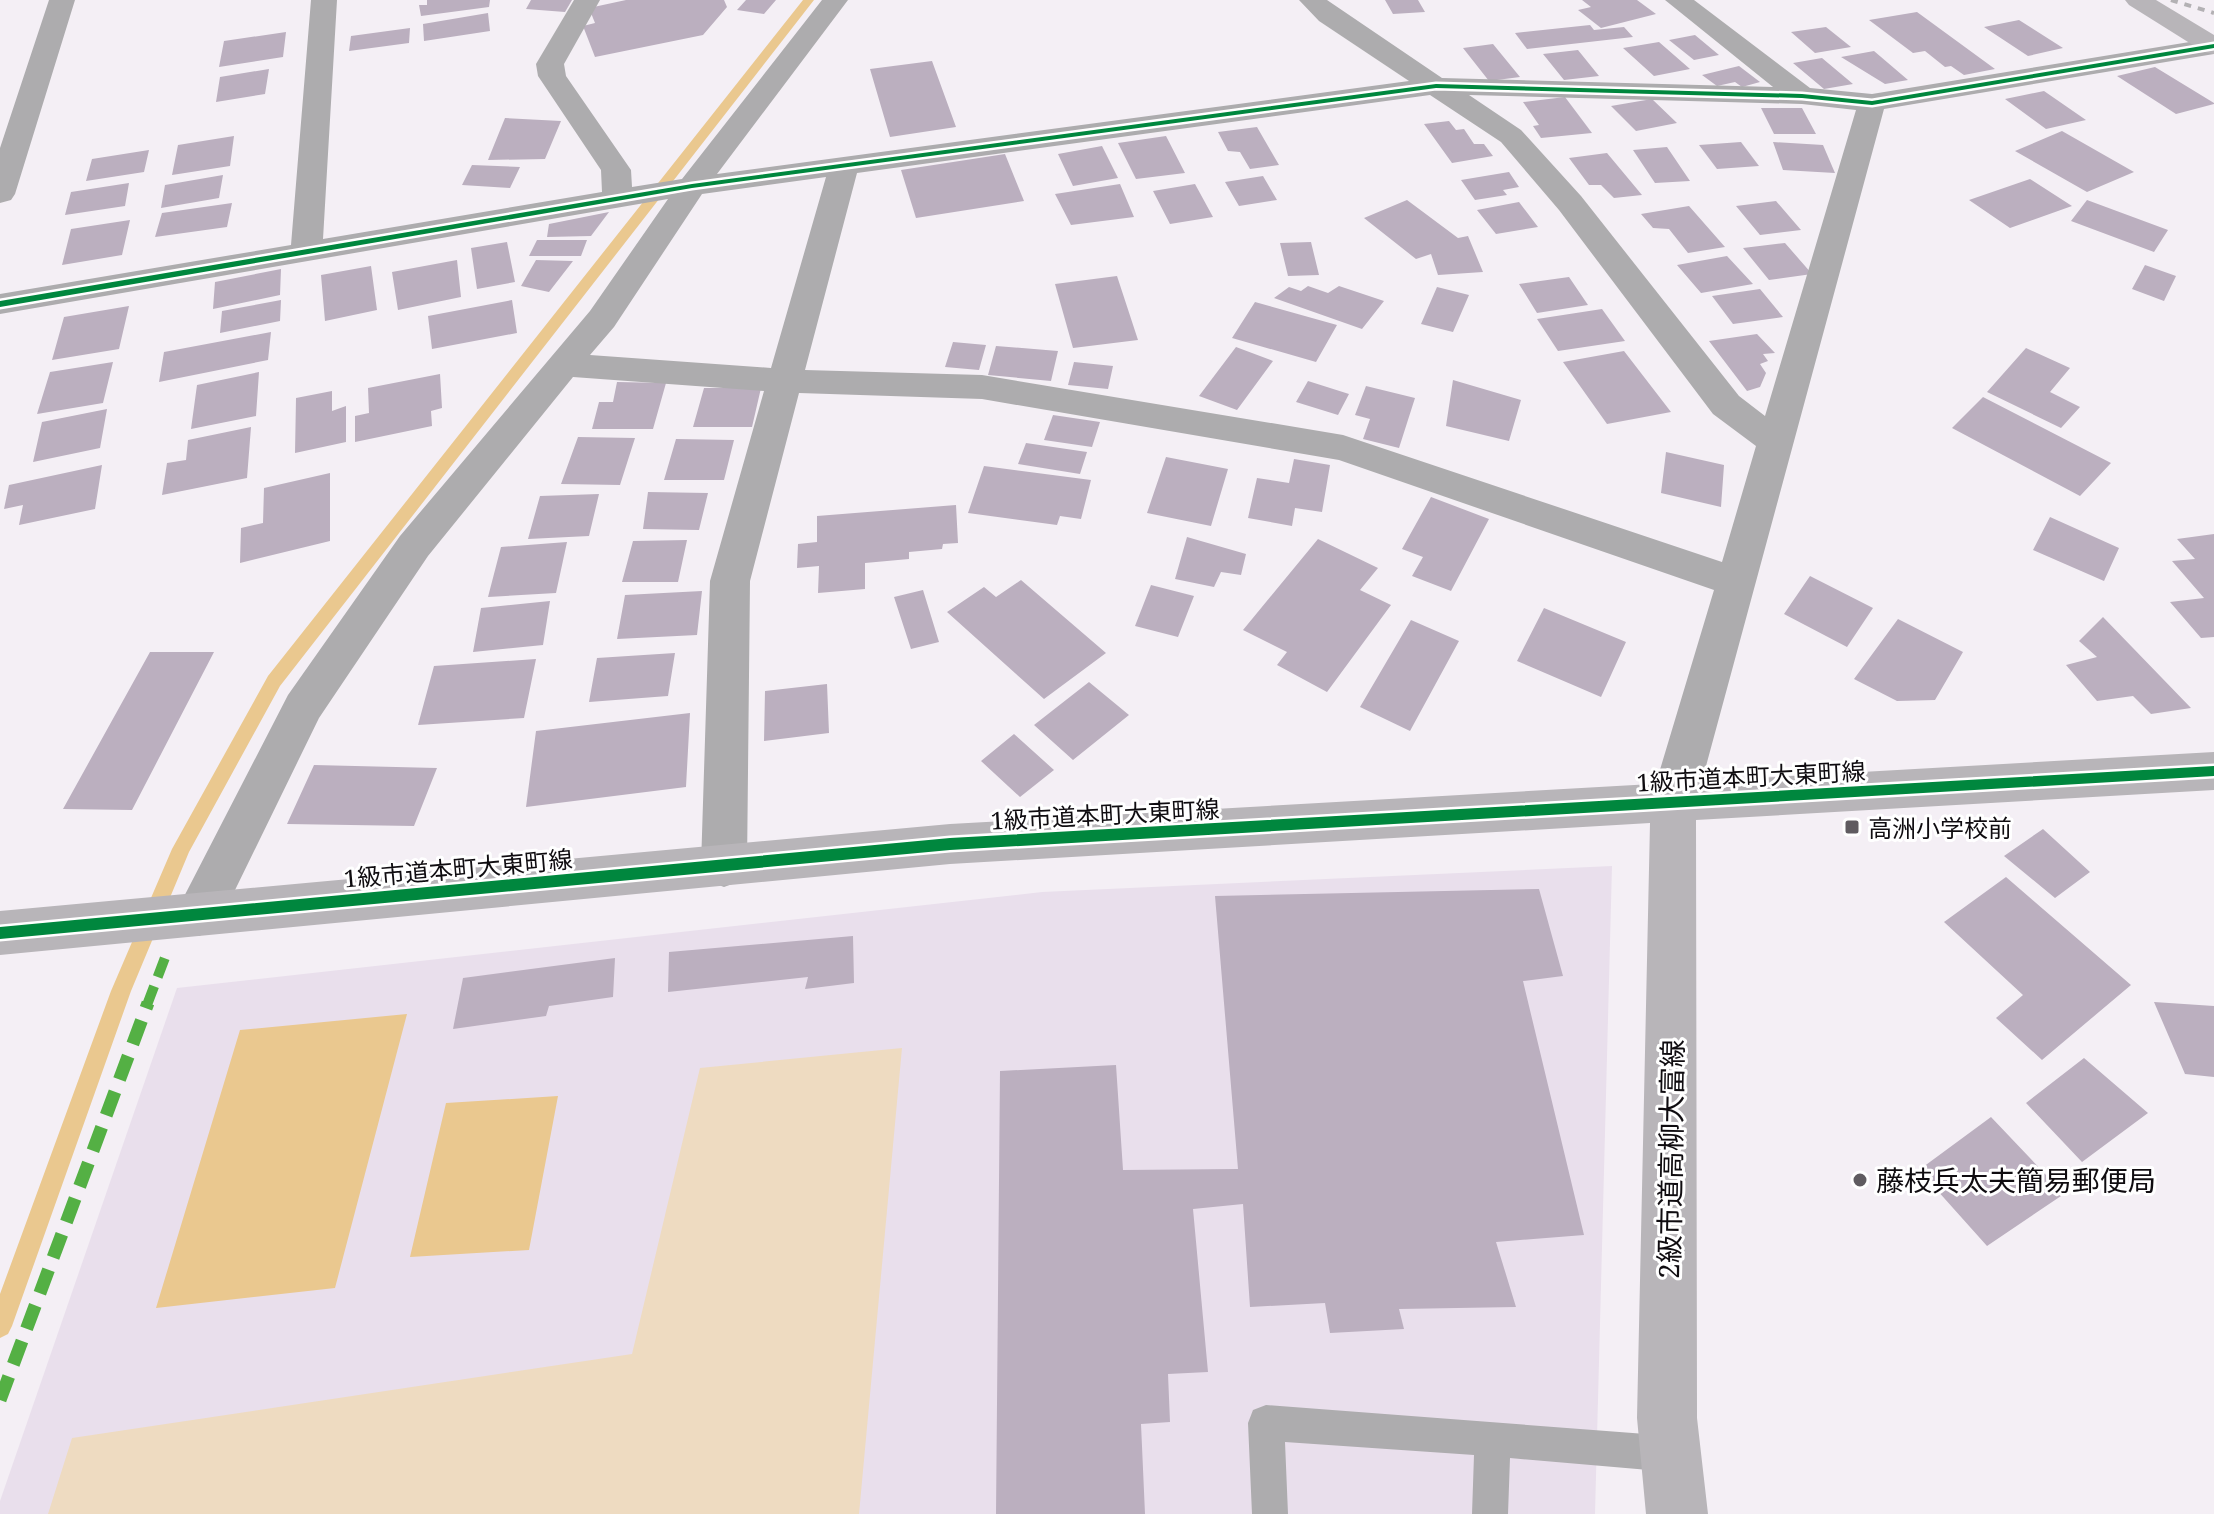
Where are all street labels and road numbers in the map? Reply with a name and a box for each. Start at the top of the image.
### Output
street label: 1級市道本町大東町線 [1636,754,1866,798]
street label: 1級市道本町大東町線 [990,792,1220,836]
street label: 1級市道本町大東町線 [342,842,574,894]
street label: 2級市道高柳大富線 [1649,1039,1691,1279]

